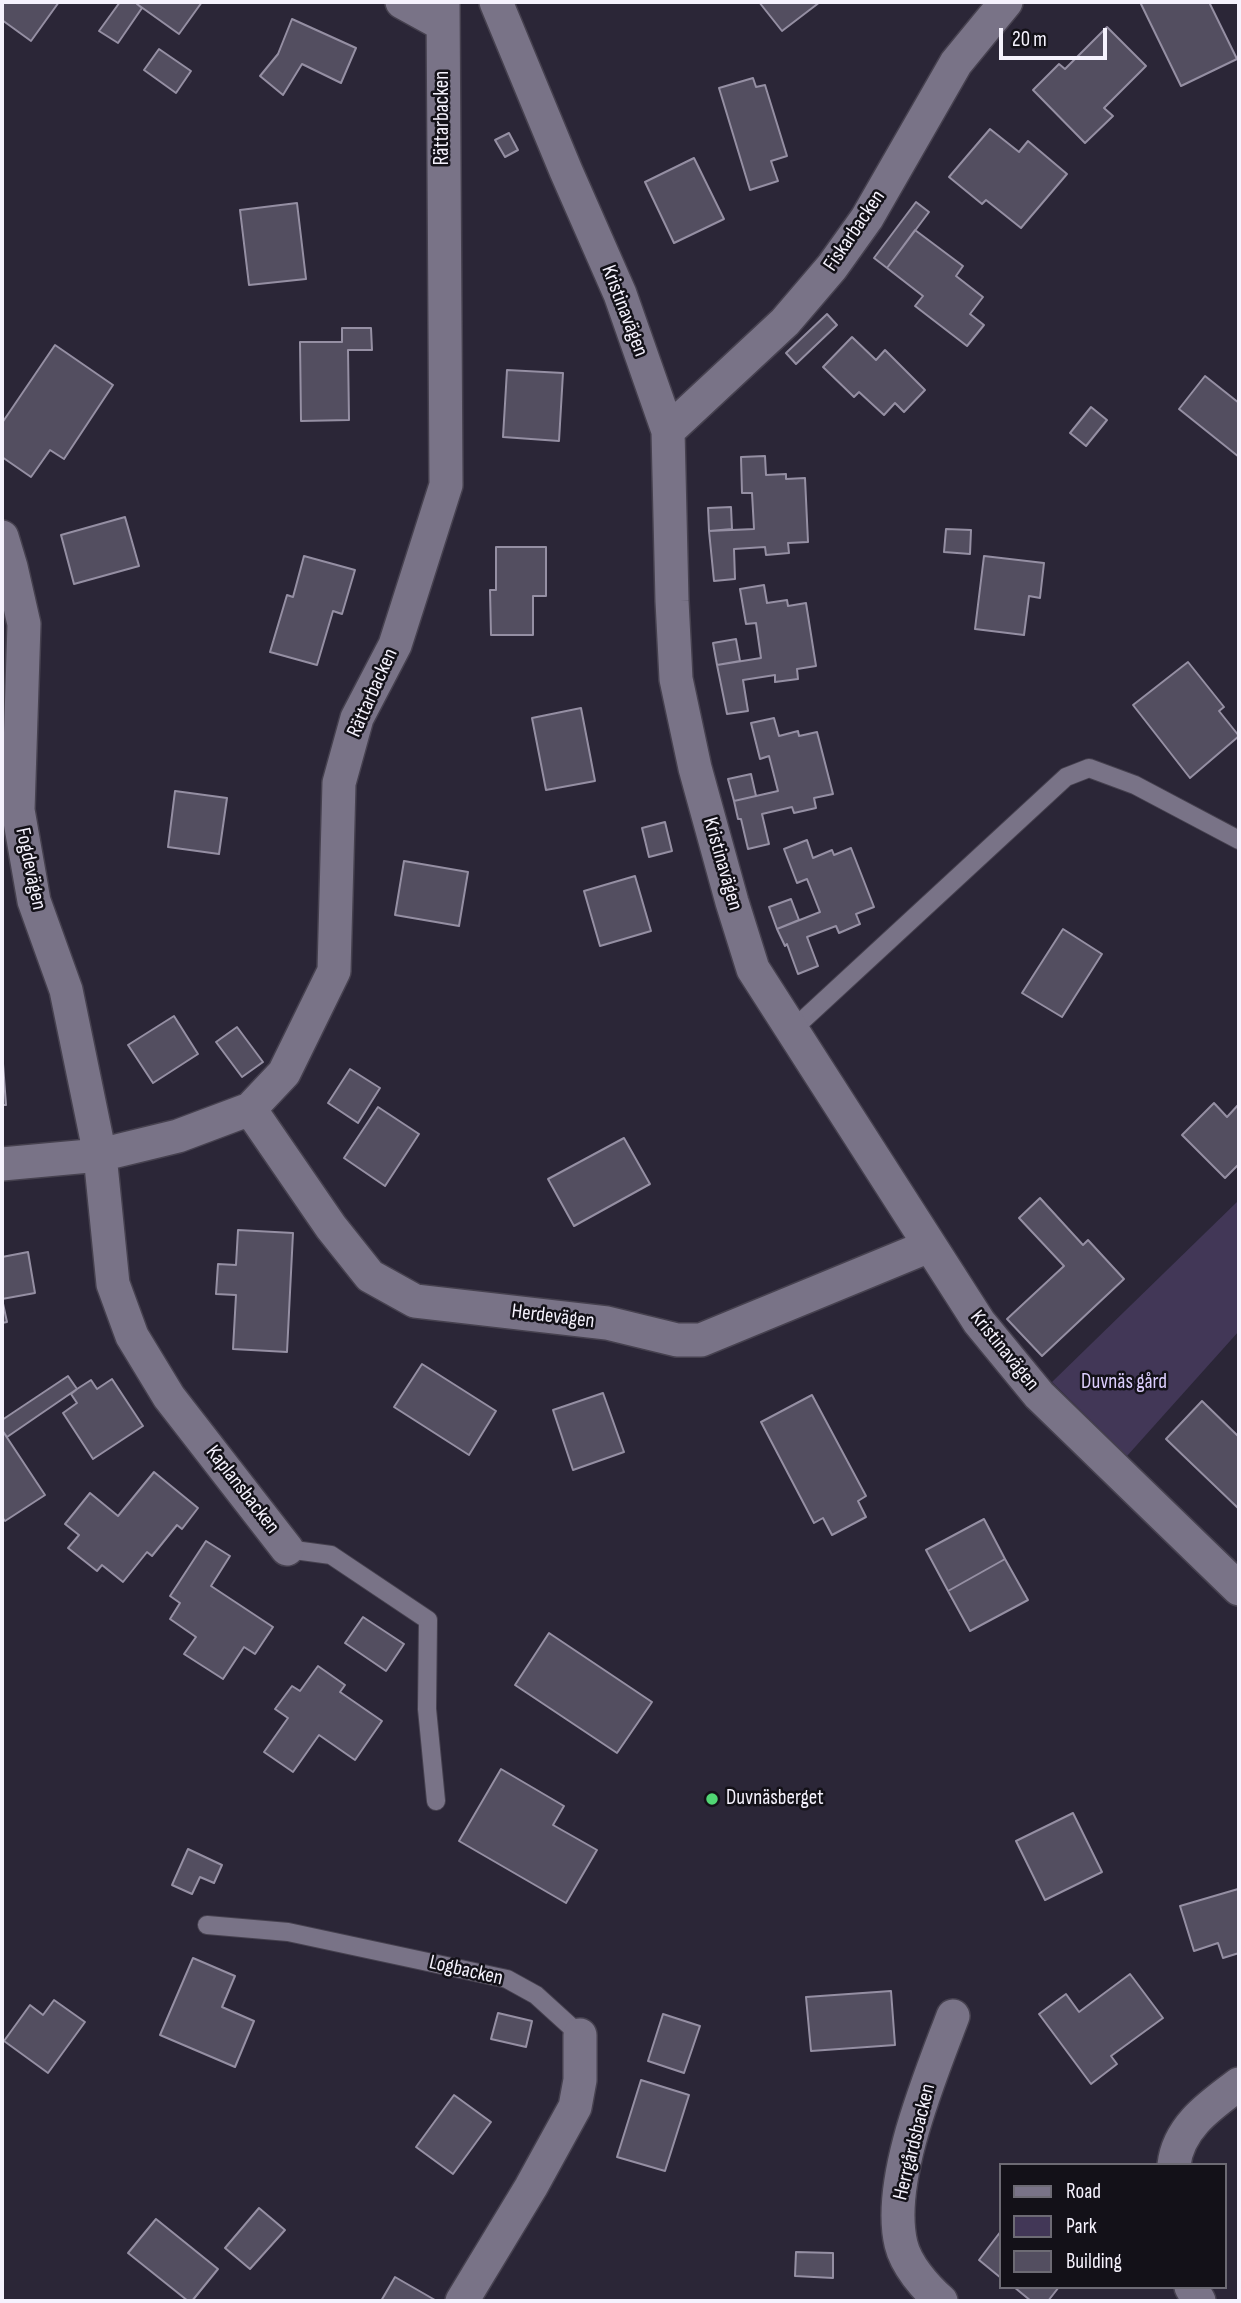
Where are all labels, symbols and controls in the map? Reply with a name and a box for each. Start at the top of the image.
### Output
scale bar [1003,14,1112,58]
text: 20 m [1012,27,1047,52]
street label: Rättarbacken [430,71,456,165]
street label: Fiskarbacken [819,186,891,276]
street label: Kristinavägen [595,262,653,360]
street label: Rättarbacken [342,645,404,741]
street label: Kristinavägen [697,815,747,913]
street label: Fogdevägen [9,826,51,912]
street label: Herdevägen [510,1299,596,1335]
street label: Kristinavägen [964,1306,1044,1396]
park label: Duvnäs gård [1081,1370,1167,1396]
street label: Kaplansbacken [200,1441,284,1539]
place label: Duvnäsberget [726,1786,824,1812]
marker: Duvnäsberget [704,1791,720,1807]
street label: Logbacken [427,1950,505,1992]
street label: Herrgårdsbacken [888,2081,942,2203]
legend [1000,2163,1227,2289]
text: Road [1066,2179,1101,2204]
text: Park [1066,2214,1097,2239]
text: Building [1066,2249,1122,2274]

